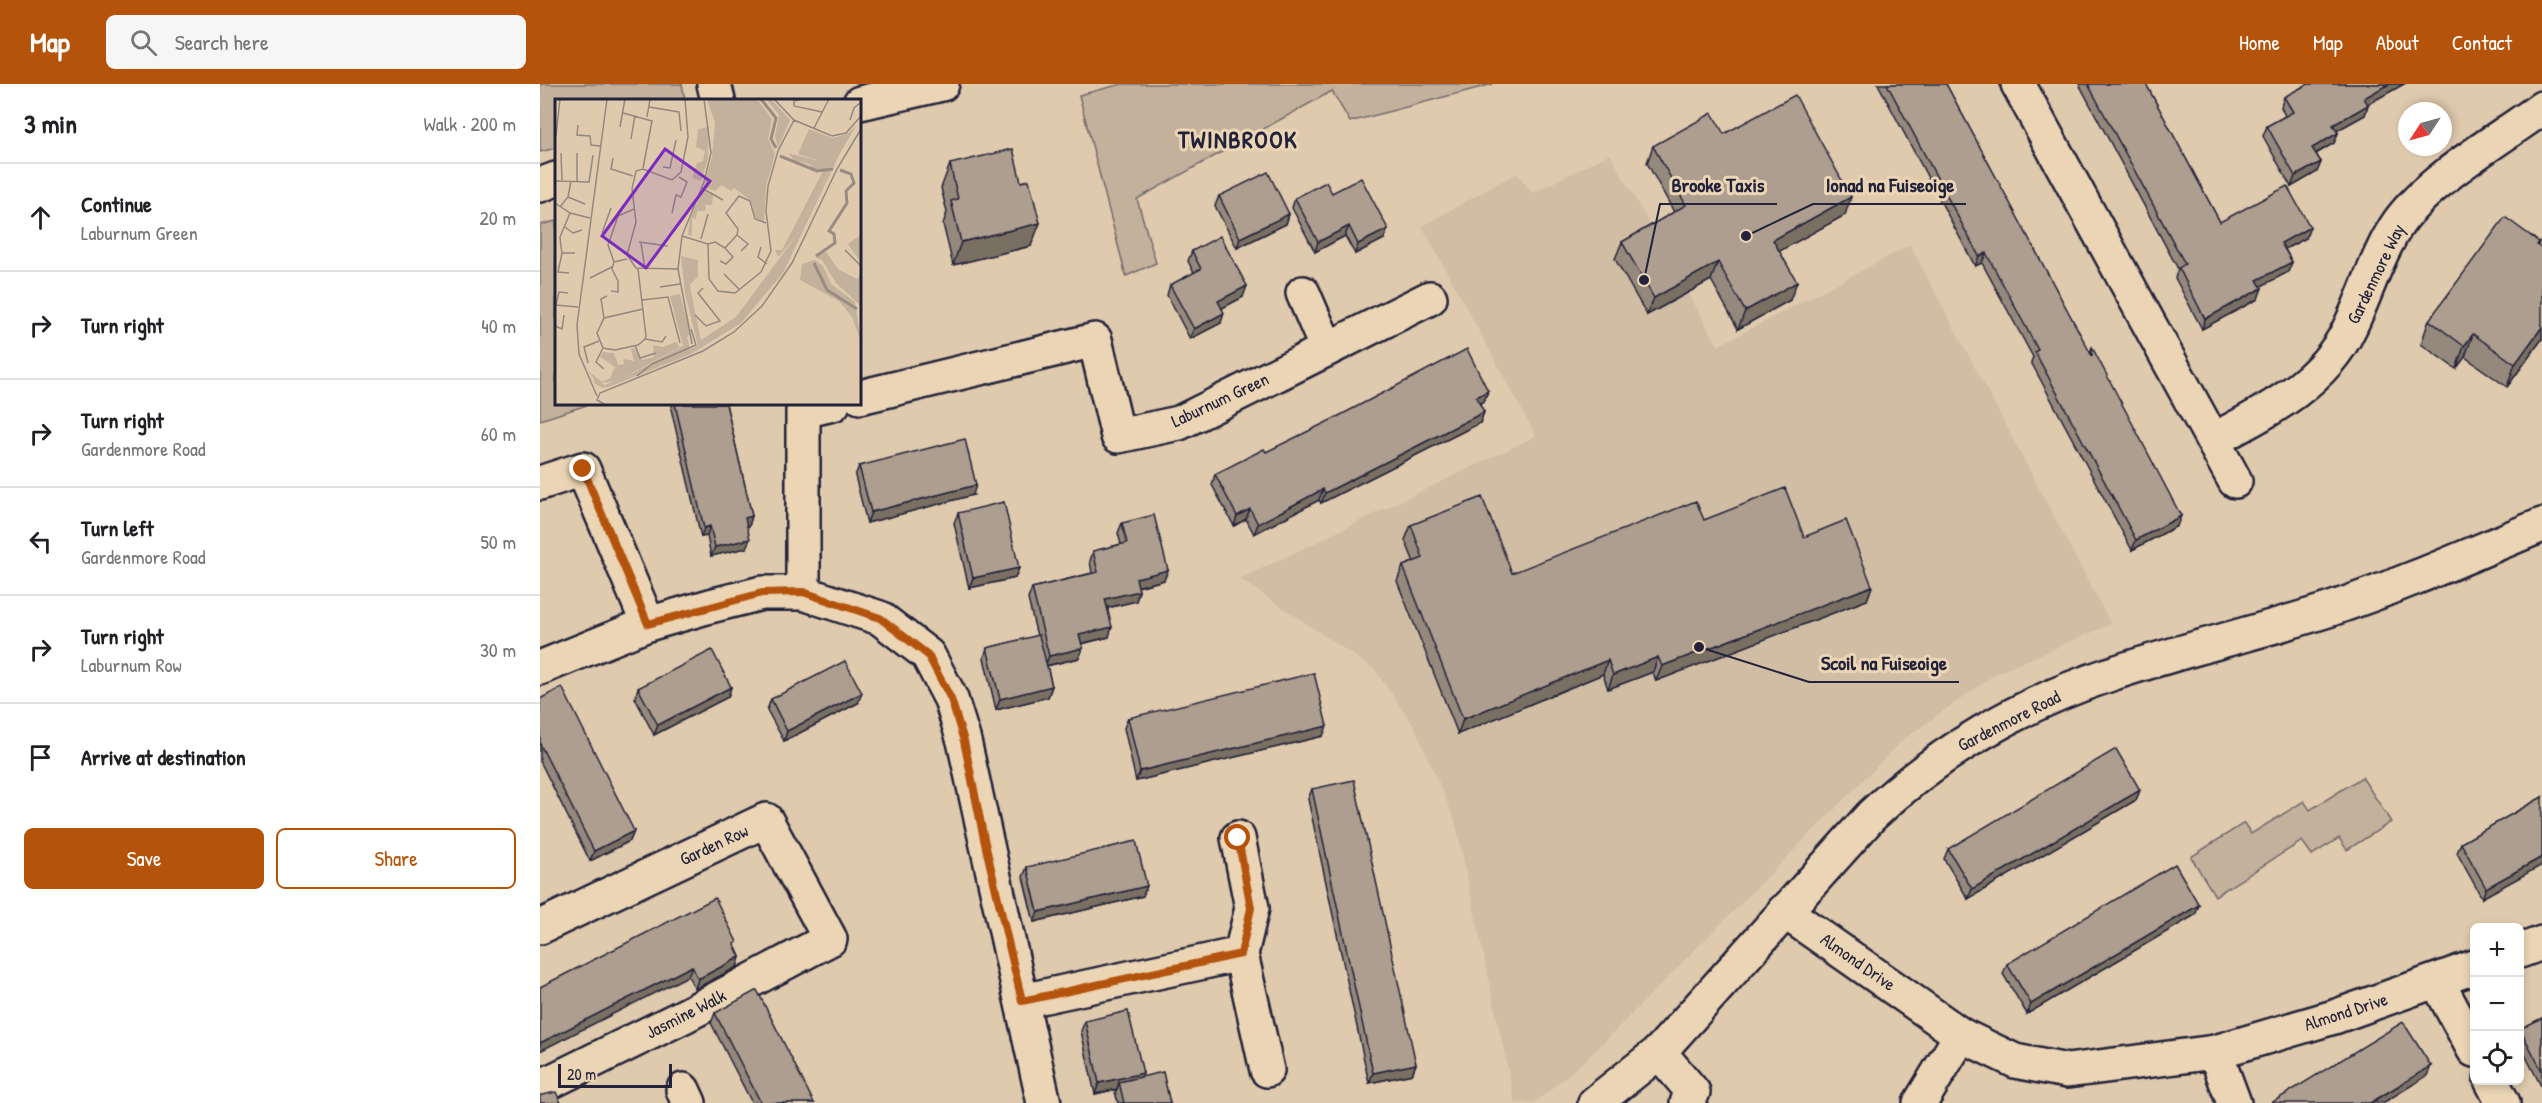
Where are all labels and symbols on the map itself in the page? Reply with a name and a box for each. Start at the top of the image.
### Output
inset map [555,99,861,405]
north arrow [2398,102,2452,156]
district label: TWINBROOK [1177,123,1298,155]
callout: Brooke Taxis [1660,166,1777,204]
callout: Ionad na Fuiseoige [1813,166,1966,204]
text: Brooke Taxis [1671,171,1765,198]
text: Ionad na Fuiseoige [1826,171,1954,199]
street label: Gardenmore Way [2341,219,2411,328]
street label: Laburnum Green [1167,366,1273,433]
route end [569,455,595,481]
callout: Scoil na Fuiseoige [1809,644,1959,682]
text: Scoil na Fuiseoige [1821,649,1947,677]
street label: Gardenmore Road [1953,684,2064,757]
street label: Garden Row [675,818,752,871]
route start [1224,824,1250,850]
street label: Almond Drive [1816,927,1901,997]
street label: Jasmine Walk [641,982,731,1044]
street label: Almond Drive [2301,986,2391,1037]
scale bar [558,1061,672,1088]

